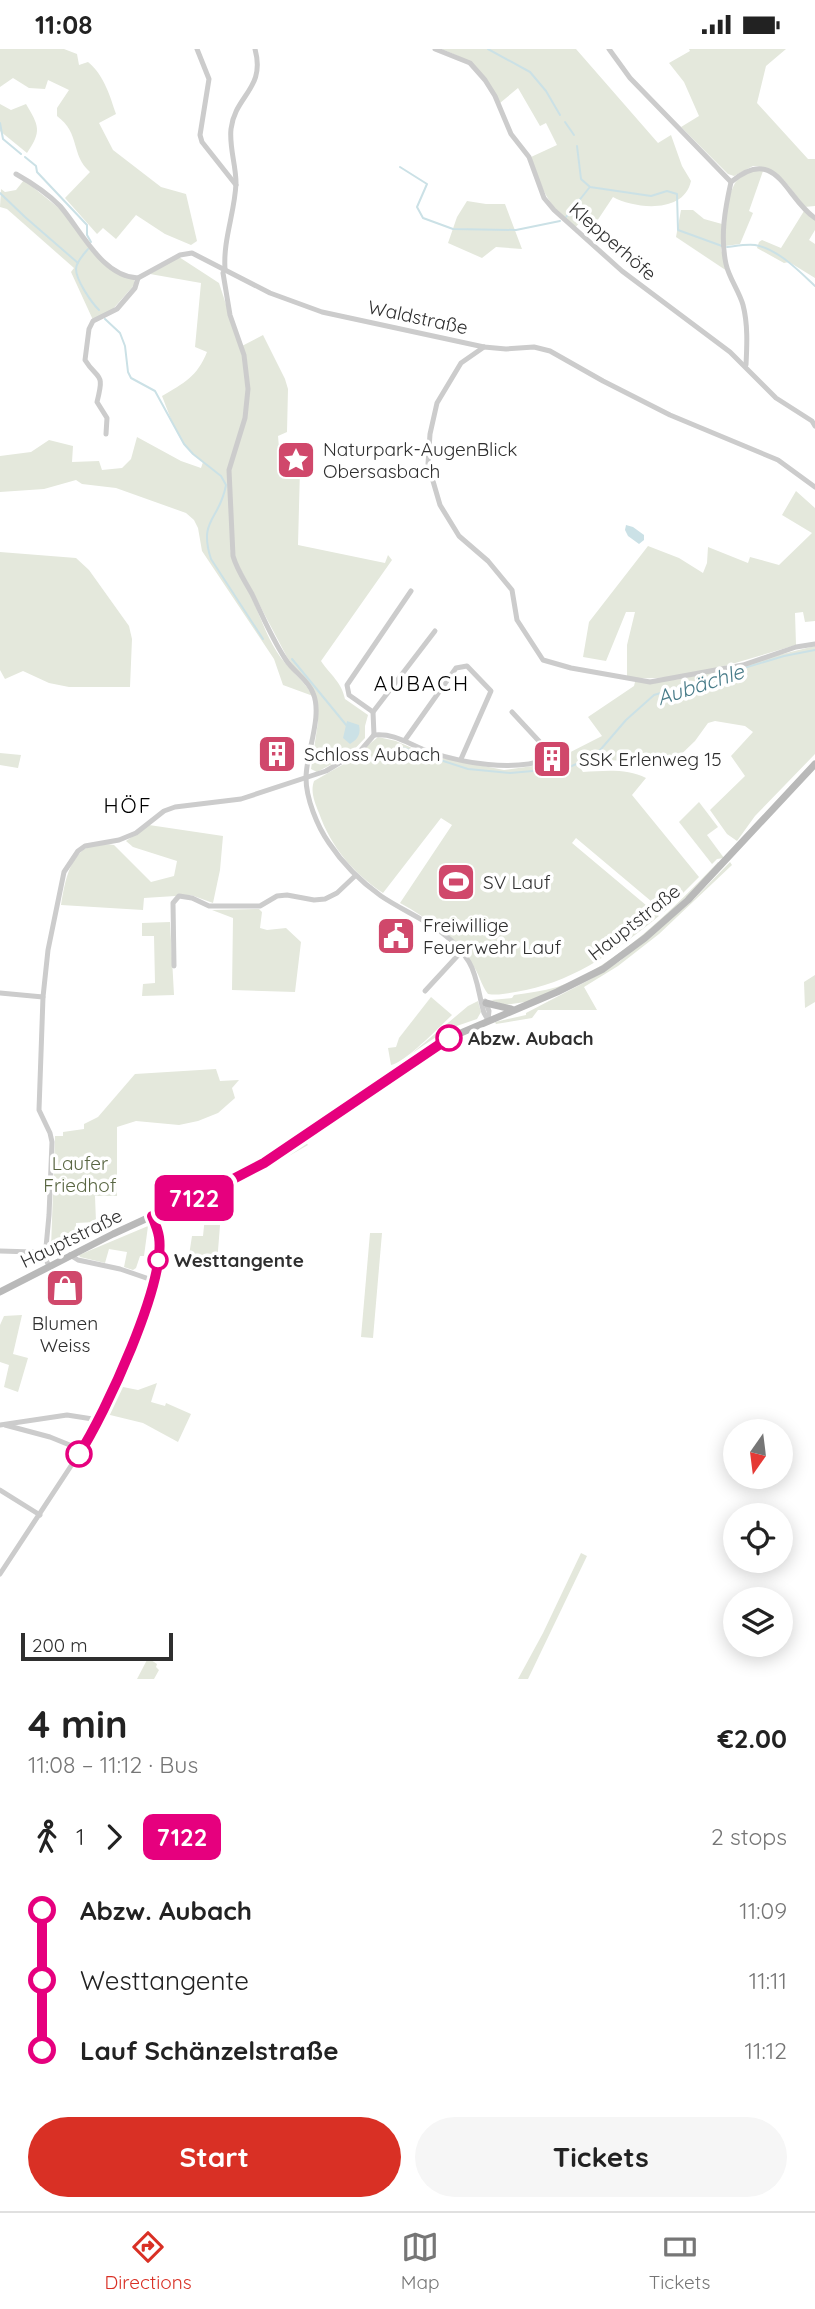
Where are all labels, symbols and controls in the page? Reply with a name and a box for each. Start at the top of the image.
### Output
text: 11:08 [35,8,93,41]
street label: Klepperhöfe [564,197,662,285]
street label: Waldstraße [366,295,470,339]
place label: Naturpark-AugenBlick Obersasbach [323,437,518,483]
place icon: Naturpark-AugenBlick Obersasbach [275,439,317,481]
water label: Aubächle [653,657,748,710]
district label: AUBACH [374,670,470,696]
building icon: Schloss Aubach [256,733,298,775]
building icon: SSK Erlenweg 15 [531,738,573,780]
place label: Schloss Aubach [304,742,441,766]
place label: SSK Erlenweg 15 [579,747,722,771]
district label: HÖF [103,792,153,818]
sports icon: SV Lauf [435,861,477,903]
place label: SV Lauf [483,870,551,894]
street label: Hauptstraße [583,879,685,965]
place label: Freiwillige Feuerwehr Lauf [423,913,562,959]
public building icon: Freiwillige Feuerwehr Lauf [375,915,417,957]
marker: Abzw. Aubach [436,1025,462,1051]
place label: Abzw. Aubach [468,1026,594,1050]
park label: Laufer Friedhof [43,1151,117,1197]
line badge: 7122 [145,1175,243,1221]
text: 7122 [169,1183,219,1213]
street label: Hauptstraße [16,1203,126,1273]
place label: Westtangente [174,1248,304,1272]
marker: Westtangente [148,1250,168,1270]
shop icon: Blumen Weiss [44,1267,86,1309]
place label: Blumen Weiss [32,1311,98,1357]
north arrow [723,1419,793,1489]
map controls [723,1419,793,1657]
unlabelled marker [66,1441,92,1467]
button: locate [723,1503,793,1573]
button: layers [723,1587,793,1657]
scale bar [21,1630,173,1662]
text: 200 m [32,1633,88,1657]
text: 4 min [28,1700,128,1748]
text: €2.00 [718,1722,787,1755]
text: 11:08 – 11:12 · Bus [28,1750,198,1779]
icon: walk [28,1818,66,1856]
icon: forward [95,1818,133,1856]
text: 1 [76,1822,85,1851]
text: 7122 [157,1822,207,1852]
text: 2 stops [711,1822,787,1851]
text: Abzw. Aubach [80,1894,252,1927]
text: 11:09 [739,1896,787,1925]
text: Westtangente [80,1964,249,1997]
text: 11:11 [749,1966,787,1995]
text: Lauf Schänzelstraße [80,2034,339,2067]
text: 11:12 [744,2036,787,2065]
button: Start [28,2117,401,2197]
button: Tickets [415,2117,787,2197]
tab: Directions [105,2228,192,2294]
tab: Map [401,2228,440,2294]
tab: Tickets [649,2228,710,2294]

